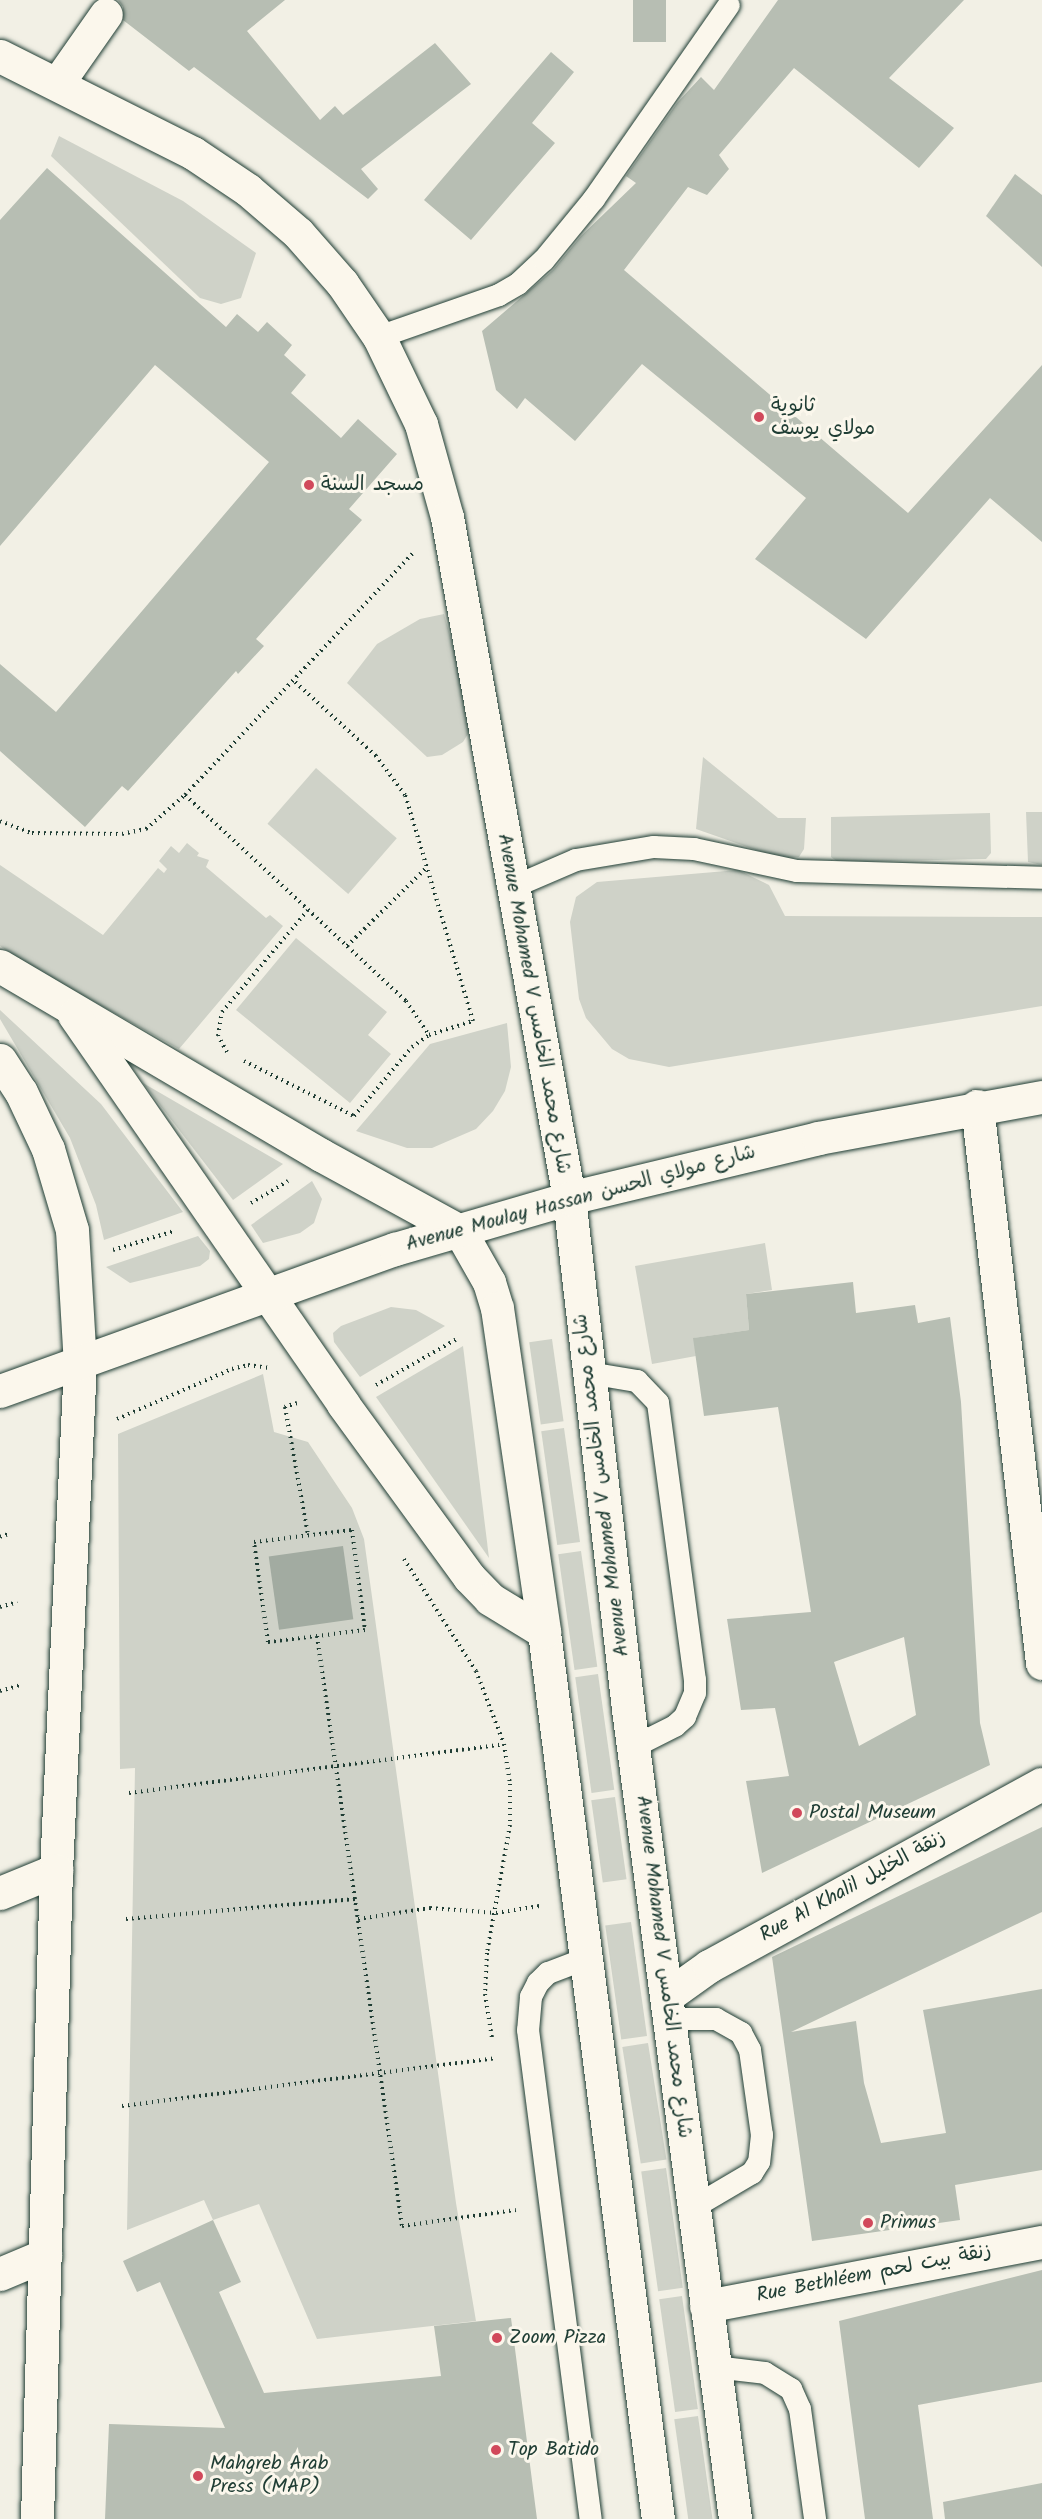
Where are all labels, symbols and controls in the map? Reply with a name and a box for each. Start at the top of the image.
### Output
place label: ثانوية مولاي يوسف [771,394,875,441]
marker: ثانوية مولاي يوسف [752,410,766,424]
place label: مسجد السنة [321,473,424,497]
marker: مسجد السنة [302,478,316,492]
street label: Avenue Mohamed V شارع محمد الخامس [491,832,575,1176]
street label: Avenue Moulay Hassan شارع مولاي الحسن [403,1141,759,1257]
street label: Avenue Mohamed V شارع محمد الخامس [569,1312,635,1658]
street label: Avenue Mohamed V شارع محمد الخامس [630,1794,696,2140]
place label: Postal Museum [809,1801,936,1825]
marker: Postal Museum [790,1806,804,1820]
street label: Rue Al Khalil زنقة الخليل [756,1826,950,1948]
place label: Primus [880,2211,936,2235]
marker: Primus [861,2216,875,2230]
street label: Rue Bethléem زنقة بيت لحم [755,2239,993,2309]
place label: Zoom Pizza [509,2326,606,2350]
marker: Zoom Pizza [490,2331,504,2345]
place label: Top Batido [508,2438,599,2462]
marker: Top Batido [489,2443,503,2457]
place label: Mahgreb Arab Press (MAP) [210,2452,328,2499]
marker: Mahgreb Arab Press (MAP) [191,2469,205,2483]

